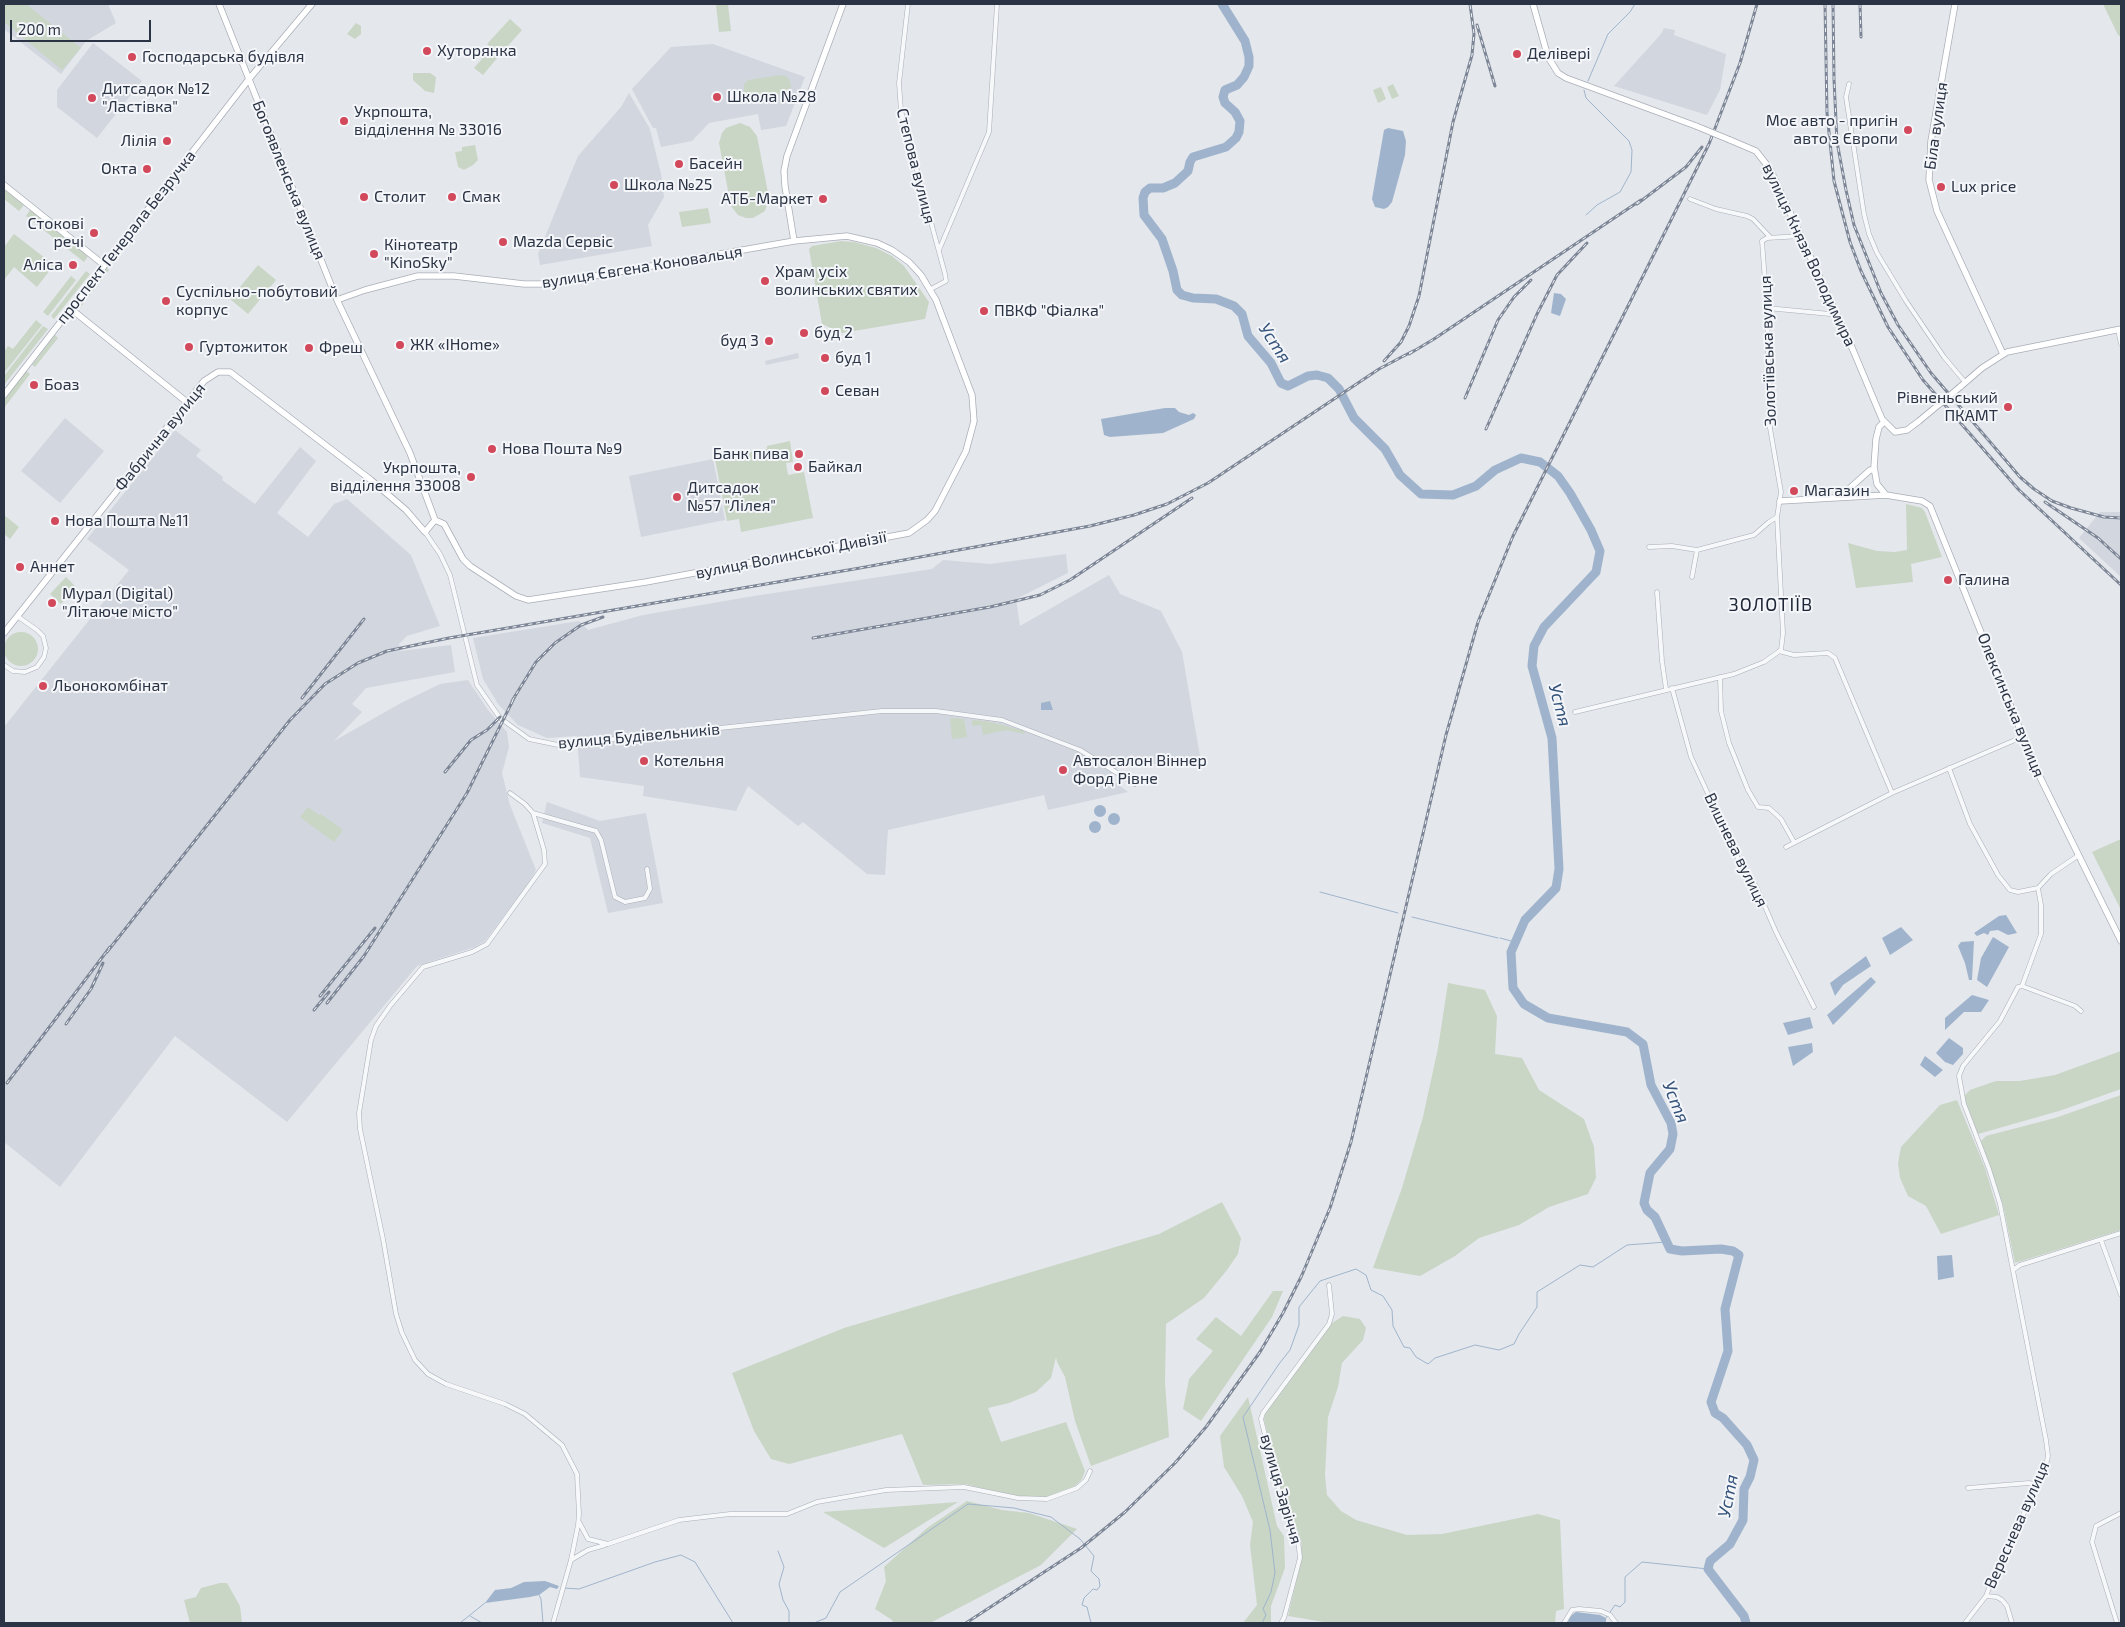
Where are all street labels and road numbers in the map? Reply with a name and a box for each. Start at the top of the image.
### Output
street label: Біла вулиця [1920,81,1952,171]
street label: Богоявленська вулиця [248,98,330,262]
street label: Степова вулиця [892,106,940,226]
street label: проспект Генерала Безручка [52,146,200,328]
street label: вулиця Князя Володимира [1758,160,1860,350]
street label: вулиця Євгена Коновальця [540,242,744,292]
street label: Золотіївська вулиця [1756,275,1780,427]
street label: Фабрична вулиця [111,379,209,495]
street label: вулиця Волинської Дивізії [694,527,888,583]
street label: Олексинська вулиця [1973,630,2049,780]
street label: вулиця Будівельників [557,719,721,753]
street label: Вишнева вулиця [1700,790,1772,910]
street label: вулиця Заріччя [1256,1432,1306,1546]
street label: Вереснева вулиця [1980,1459,2054,1591]

